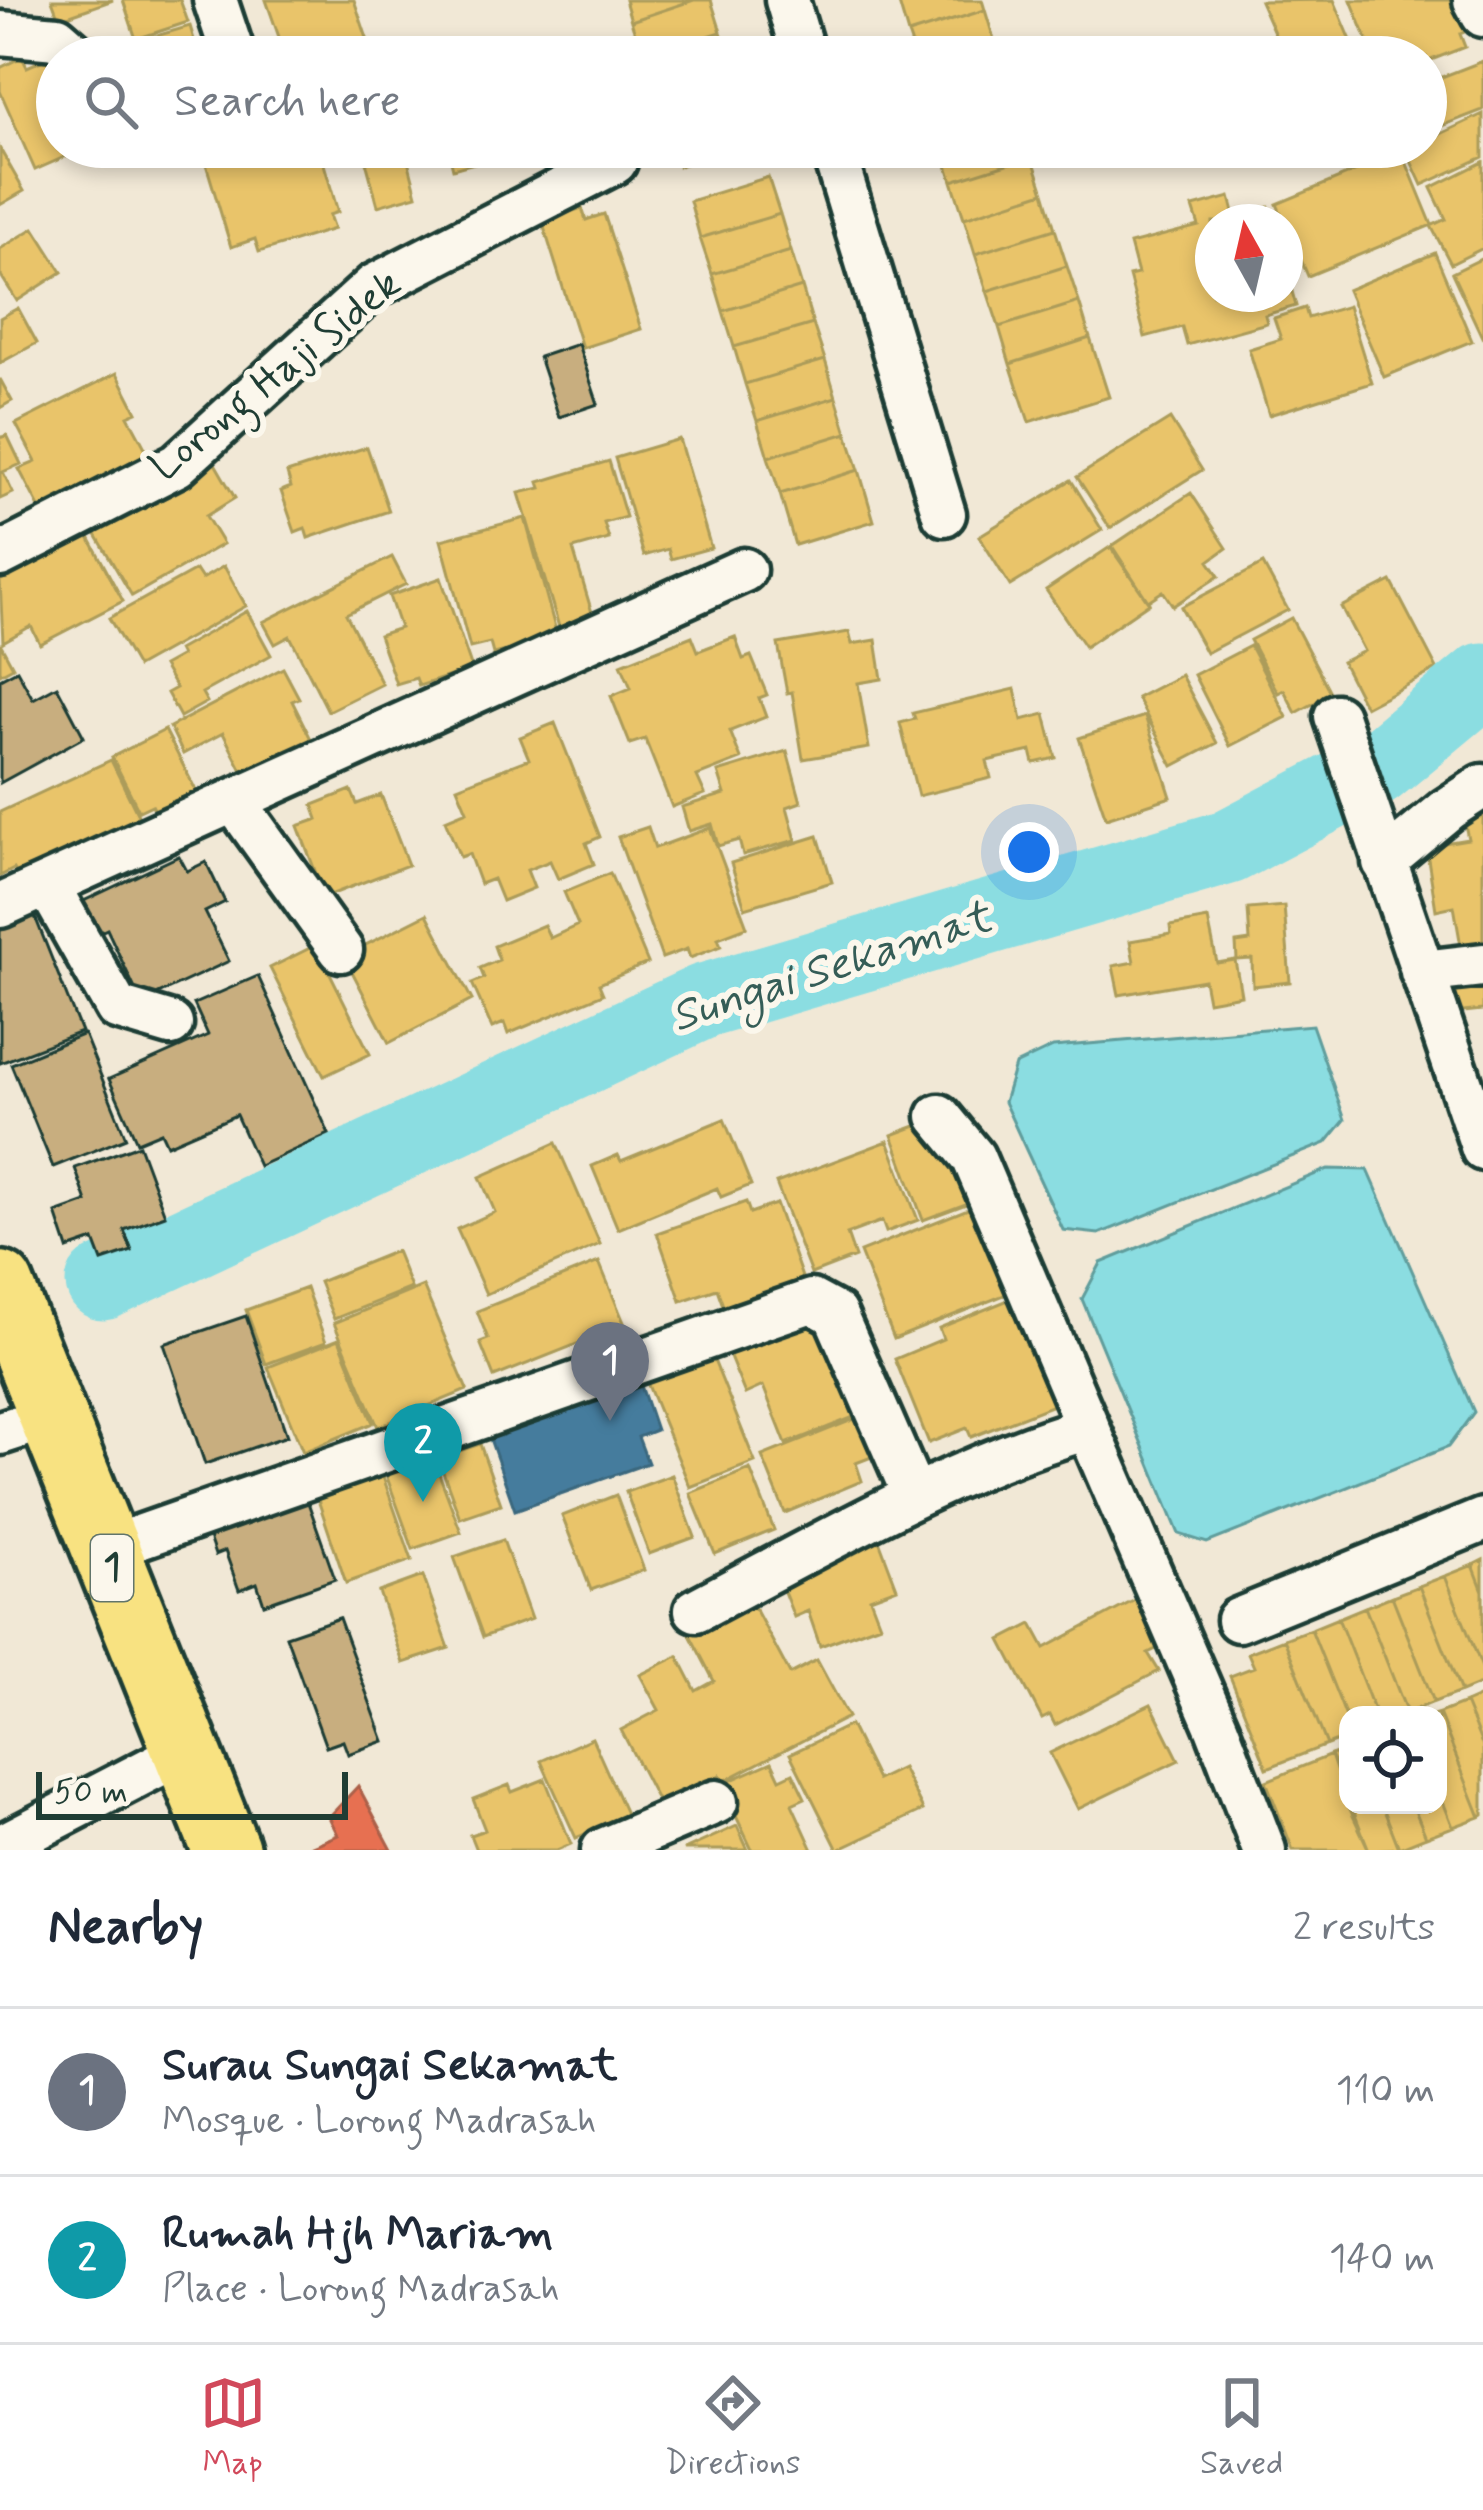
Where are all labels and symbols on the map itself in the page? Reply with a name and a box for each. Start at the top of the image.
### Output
north arrow [1195,204,1303,312]
street label: Lorong Haji Sidek [139,258,416,497]
your location [999,822,1059,882]
water label: Sungai Sekamat [664,888,1002,1051]
pin: 1 [571,1322,649,1421]
pin: 2 [384,1403,462,1502]
road number: 1 [91,1535,133,1601]
scale bar [36,1766,348,1819]

